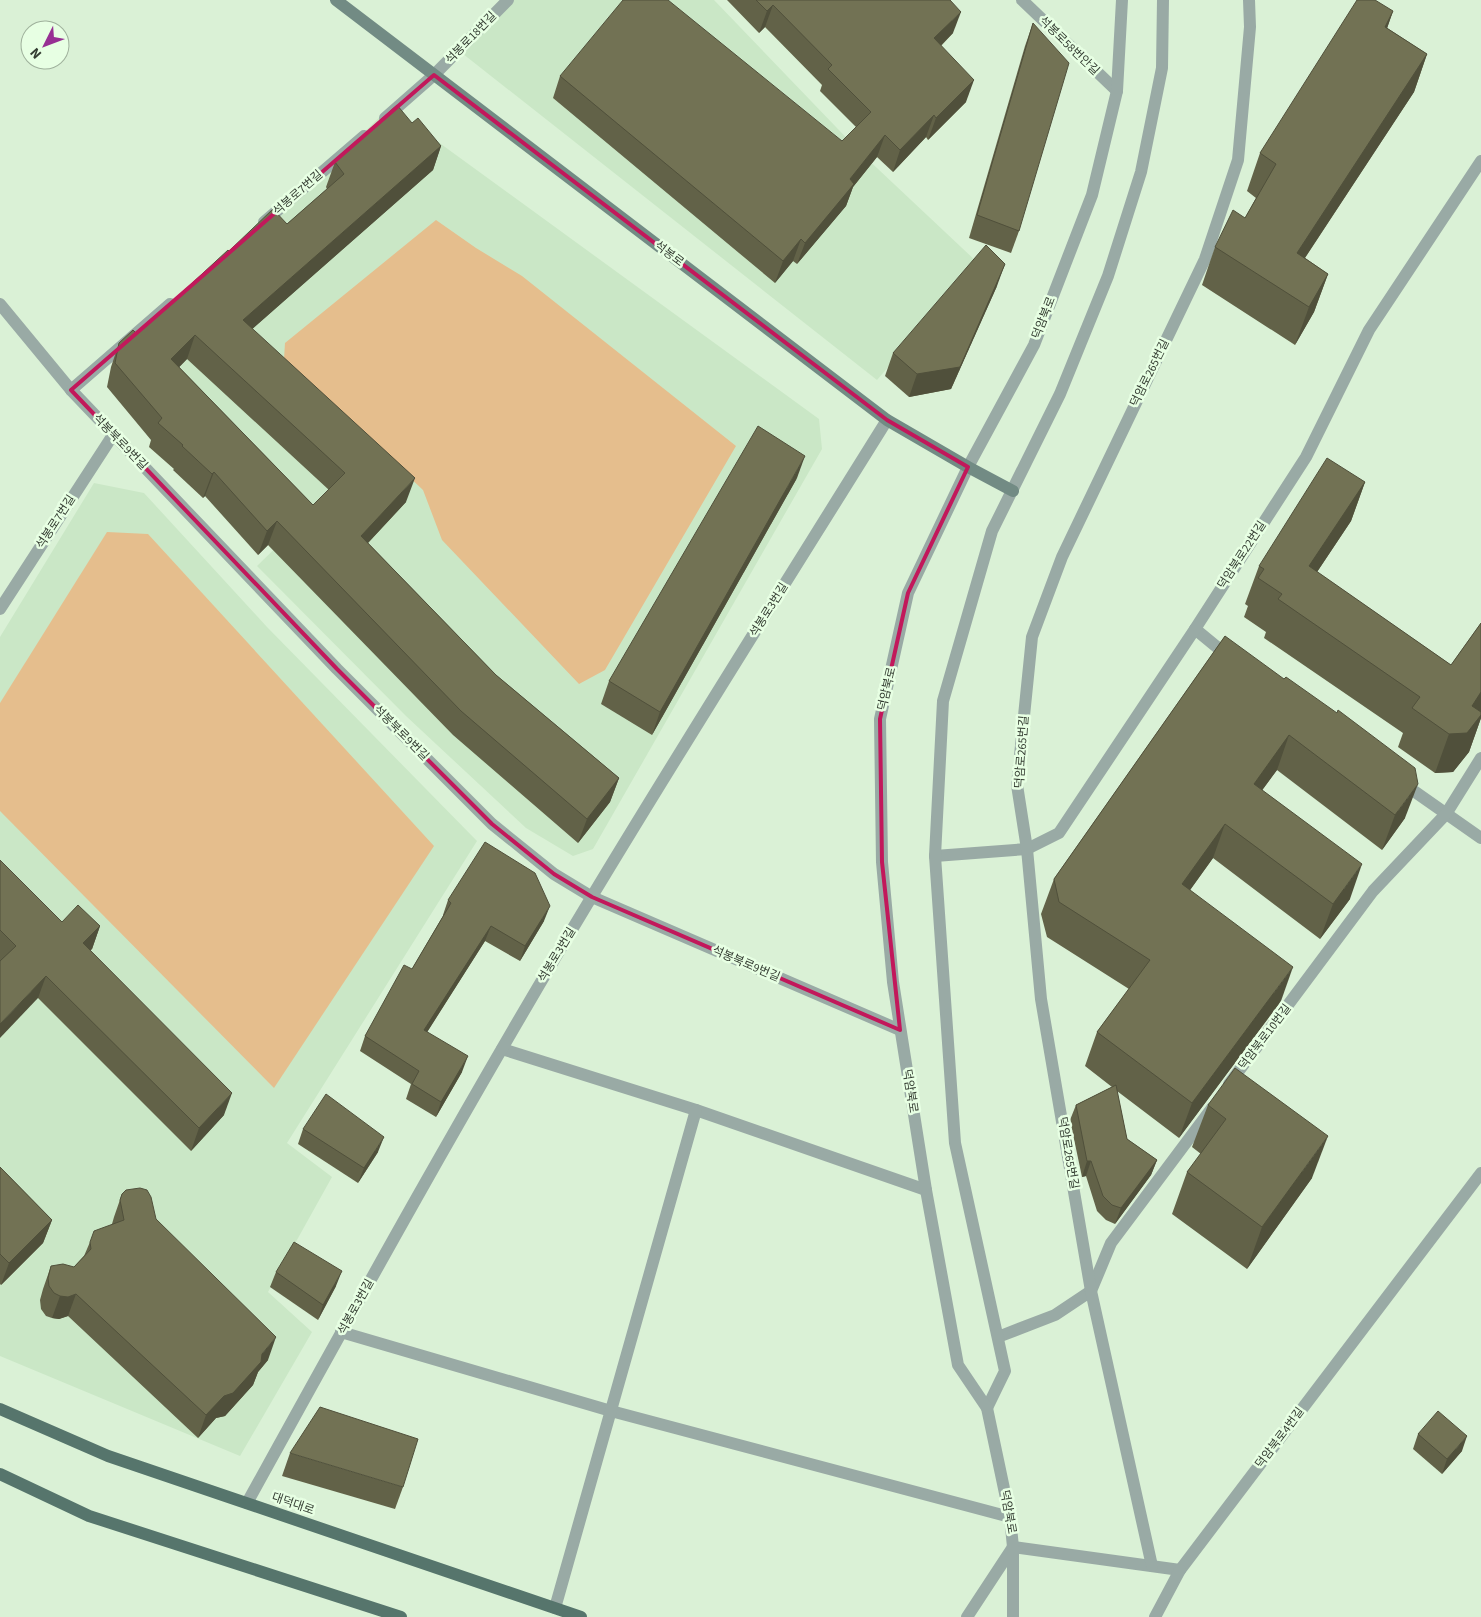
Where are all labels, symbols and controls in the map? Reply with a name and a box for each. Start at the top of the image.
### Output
street label: 석봉로18번길 [442,8,500,68]
street label: 석봉로58번안길 [1035,13,1103,79]
north arrow [20,20,70,70]
text: N [26,43,47,63]
street label: 석봉로7번길 [269,167,327,219]
street label: 석봉로 [651,237,687,271]
street label: 덕암북로 [1028,294,1060,342]
street label: 덕암로265번길 [1126,336,1174,410]
street label: 석봉북로9번길 [89,410,151,474]
street label: 석봉로7번길 [32,492,80,552]
street label: 덕암북로22번길 [1214,518,1270,592]
street label: 석봉로3번길 [746,580,792,640]
street label: 덕암북로 [874,666,900,712]
street label: 석봉북로9번길 [369,701,433,765]
street label: 덕암로265번길 [1011,715,1033,789]
street label: 석봉로3번길 [534,924,580,986]
street label: 석봉북로9번길 [709,942,783,986]
street label: 덕암북로10번길 [1235,1001,1295,1073]
street label: 덕암북로 [898,1068,922,1114]
street label: 덕암로265번길 [1053,1116,1083,1190]
street label: 석봉로3번길 [334,1276,378,1338]
street label: 덕암북로4번길 [1251,1404,1309,1472]
street label: 대덕대로 [269,1489,317,1519]
street label: 덕암북로 [996,1489,1020,1535]

